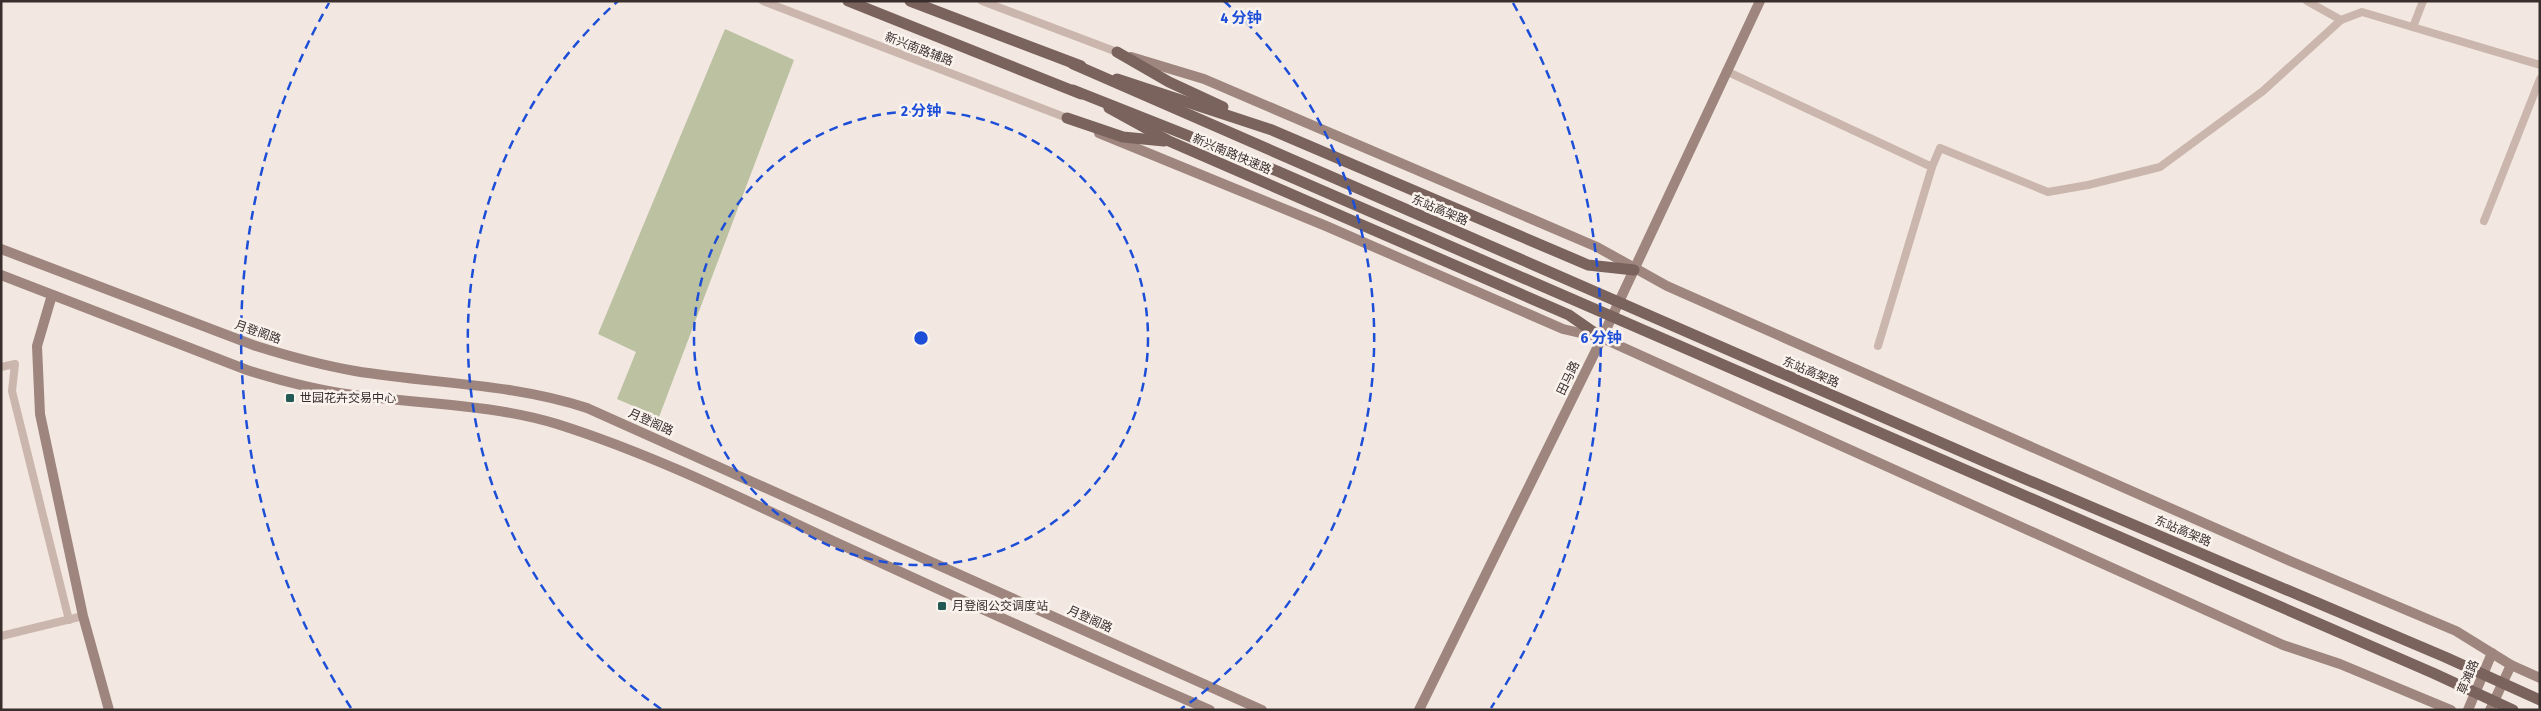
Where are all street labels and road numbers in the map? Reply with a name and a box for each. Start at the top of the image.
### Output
street label: 新兴南路辅路 [883,30,955,68]
street label: 新兴南路快速路 [1191,131,1273,177]
street label: 东站高架路 [1410,192,1470,228]
street label: 月登阁路 [233,318,283,346]
street label: 东站高架路 [1781,354,1841,390]
street label: 田马路 [1554,359,1582,397]
street label: 月登阁路 [626,406,676,438]
street label: 东站高架路 [2153,513,2213,549]
street label: 月登阁路 [1065,603,1115,635]
street label: 草滩路 [2455,658,2481,696]

